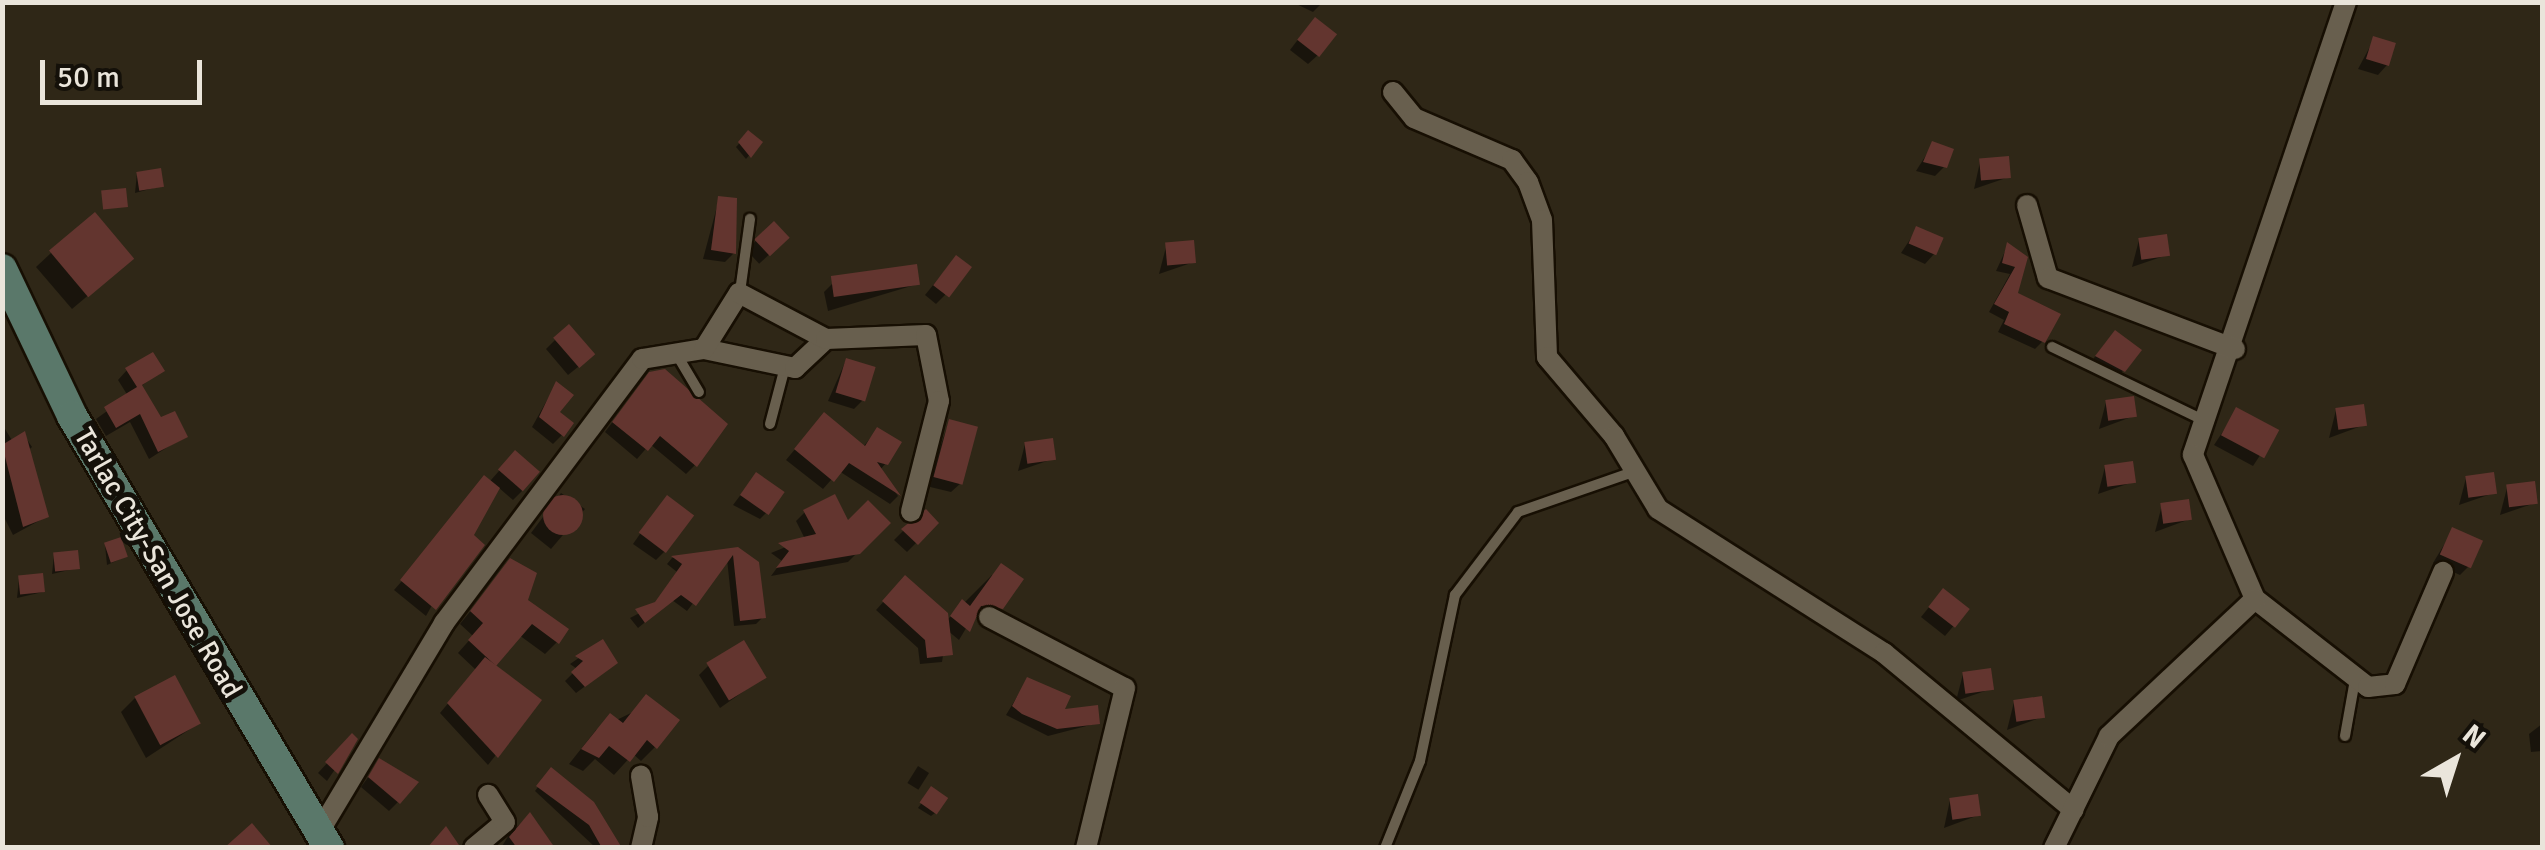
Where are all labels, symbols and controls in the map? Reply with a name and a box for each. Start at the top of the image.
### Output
scale bar [45,40,208,102]
text: 50 m [57,59,120,96]
street label: Tarlac City-San Jose Road [67,422,249,704]
north arrow [2405,710,2505,810]
text: N [2456,717,2492,756]

